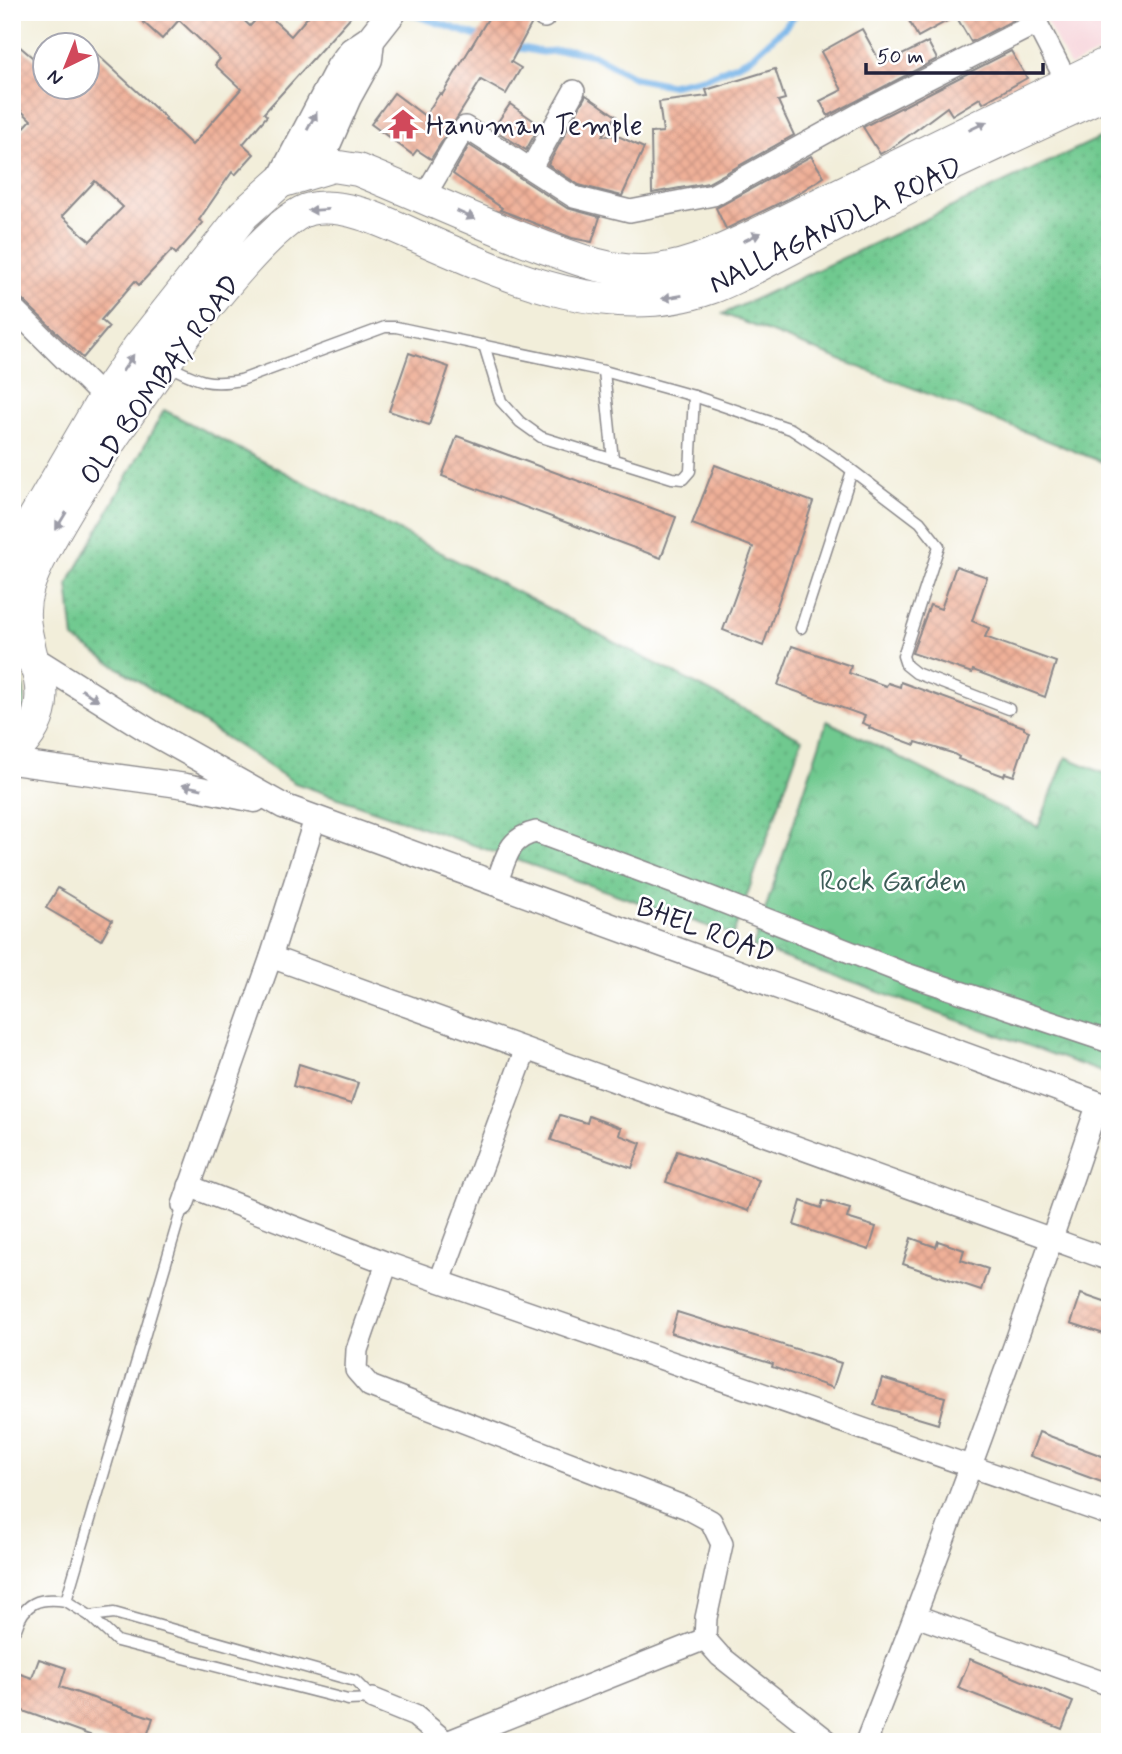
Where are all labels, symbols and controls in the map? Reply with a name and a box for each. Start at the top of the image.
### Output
north arrow [32,32,102,102]
scale bar [866,32,1043,76]
text: 50 m [877,43,924,71]
text: N [42,64,69,91]
temple icon: Hanuman Temple [386,107,420,141]
place label: Hanuman Temple [426,108,643,145]
one-way arrow [306,112,318,131]
one-way arrow [968,120,988,131]
street label: NALLAGANDLA ROAD [703,149,969,304]
one-way arrow [307,205,329,216]
one-way arrow [456,210,477,221]
one-way arrow [742,231,762,243]
street label: OLD BOMBAY ROAD [72,268,250,493]
one-way arrow [661,292,683,303]
one-way arrow [121,353,134,373]
one-way arrow [55,512,67,531]
one-way arrow [81,689,100,702]
one-way arrow [181,782,203,793]
park label: Rock Garden [820,864,966,901]
street label: BHEL ROAD [631,889,780,974]

